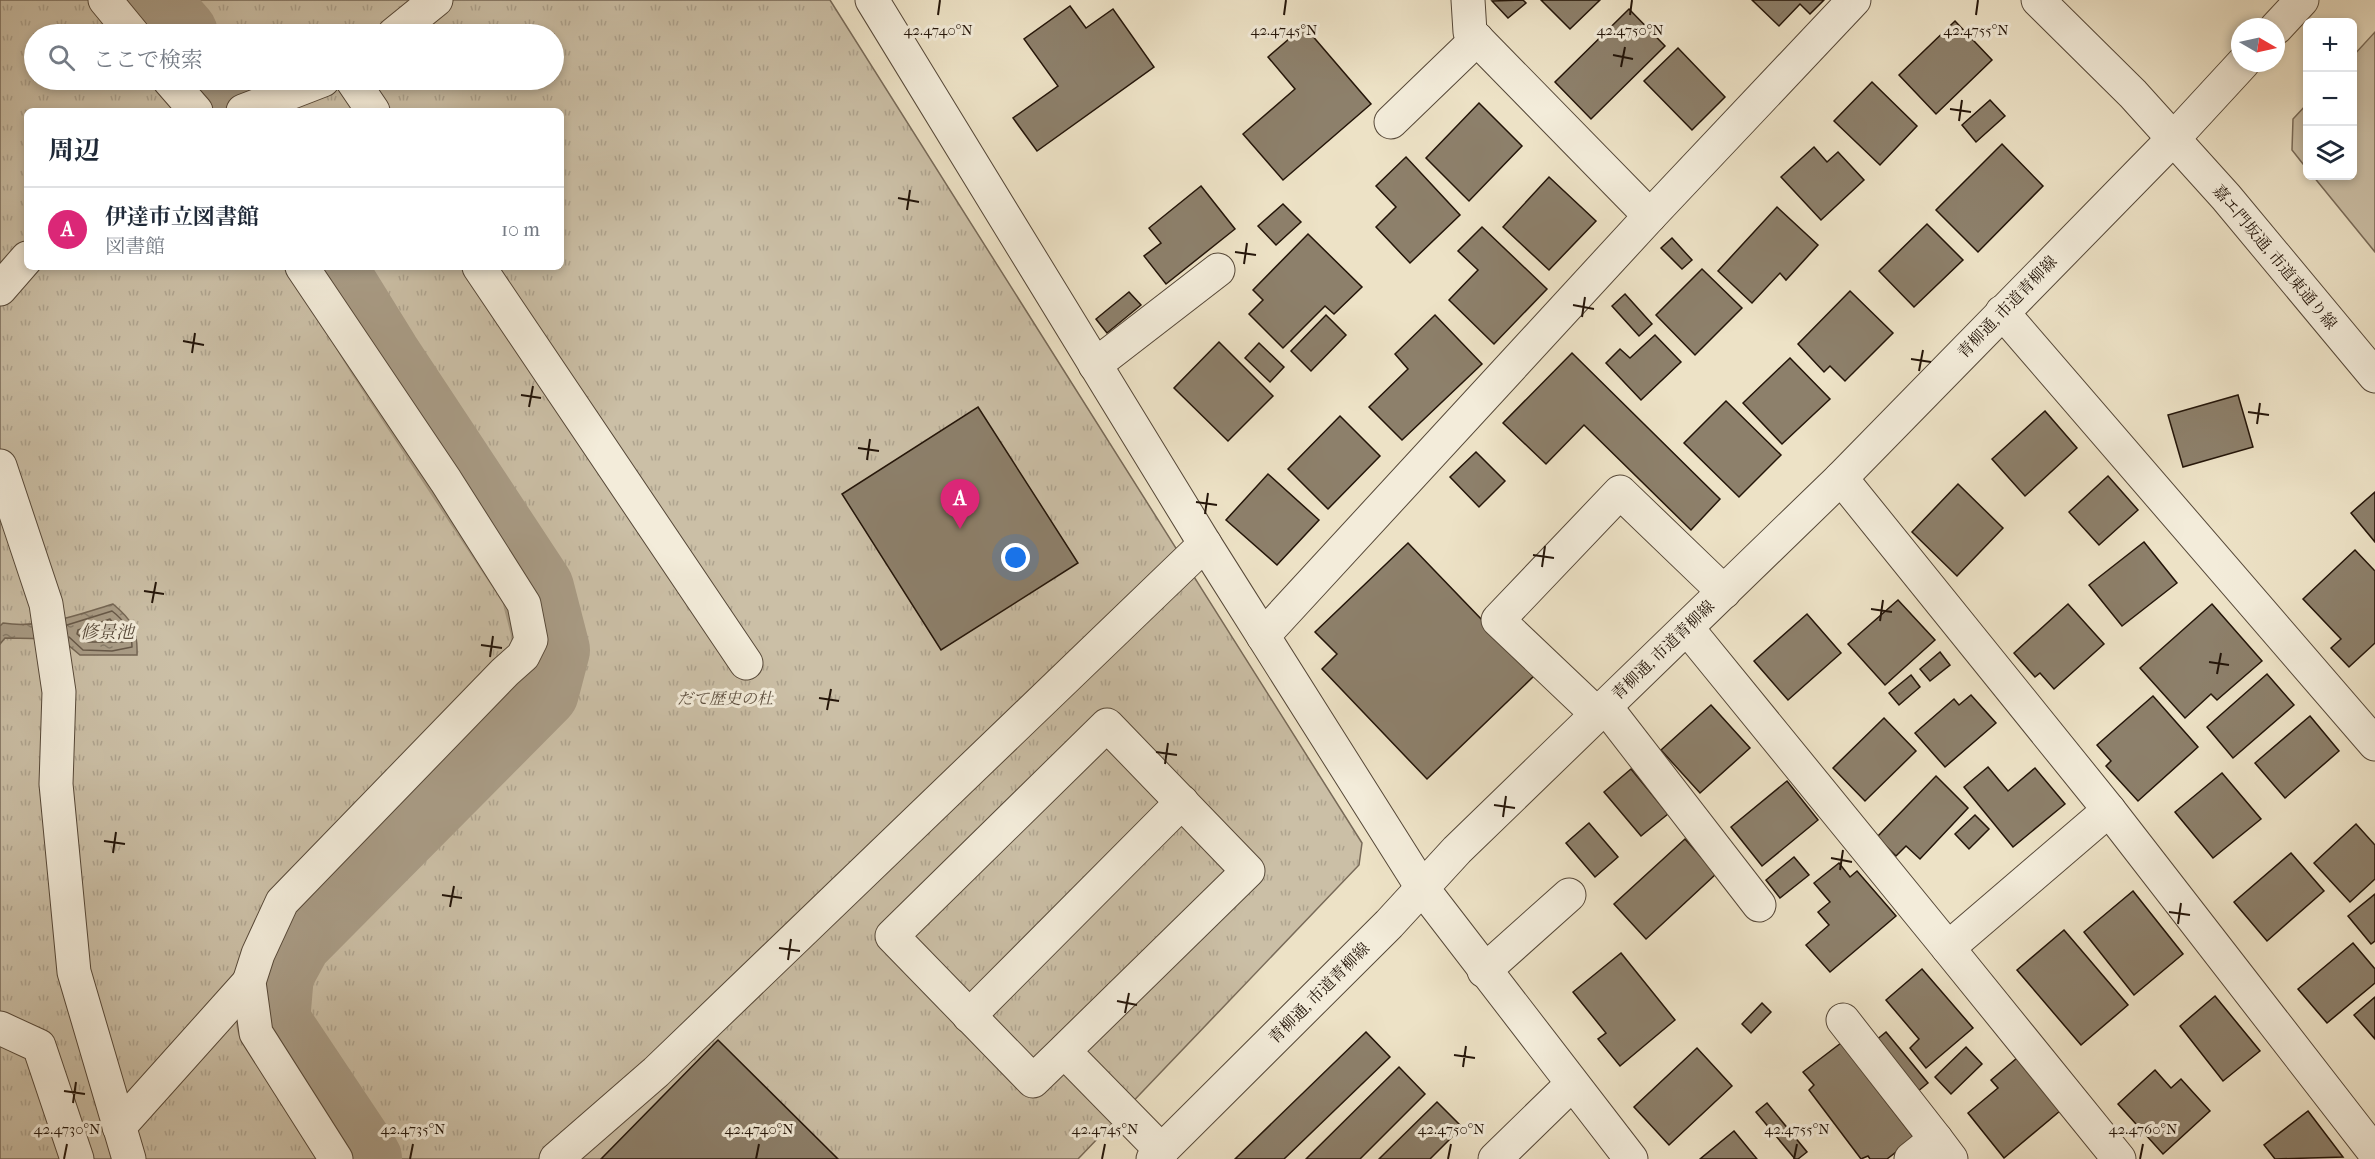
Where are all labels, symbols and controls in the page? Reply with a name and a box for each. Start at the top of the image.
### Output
north arrow [2231,18,2285,72]
map controls [2303,18,2357,180]
button: + [2303,18,2357,72]
text: 42.4740°N [903,21,973,39]
text: 42.4745°N [1251,21,1318,39]
text: 42.4750°N [1596,21,1664,39]
text: 42.4755°N [1943,21,2009,39]
search box [24,24,564,90]
icon: search [45,41,78,74]
text: ここで検索 [93,47,203,73]
button: − [2303,72,2357,126]
button: layers [2303,126,2357,180]
text: 周辺 [48,135,100,166]
street label: 嘉エ門坂通, 市道東通り線 [2209,181,2341,333]
text: 伊達市立図書館 [105,204,259,230]
text: A [61,218,74,241]
text: 10 m [501,218,540,241]
text: 図書館 [105,235,165,258]
street label: 青柳通, 市道青柳線 [1953,252,2061,362]
pin: A [940,480,980,529]
your location [1001,543,1030,572]
street label: 青柳通, 市道青柳線 [1608,596,1718,704]
water label: 修景池 [80,622,136,643]
park label: だて歴史の杜 [677,689,774,708]
street label: 青柳通, 市道青柳線 [1265,939,1373,1047]
text: 42.4730°N [34,1120,101,1138]
text: 42.4735°N [381,1120,446,1138]
text: 42.4740°N [724,1120,794,1138]
text: 42.4745°N [1072,1120,1139,1138]
text: 42.4750°N [1417,1120,1485,1138]
text: 42.4755°N [1764,1120,1830,1138]
text: 42.4760°N [2109,1120,2178,1138]

